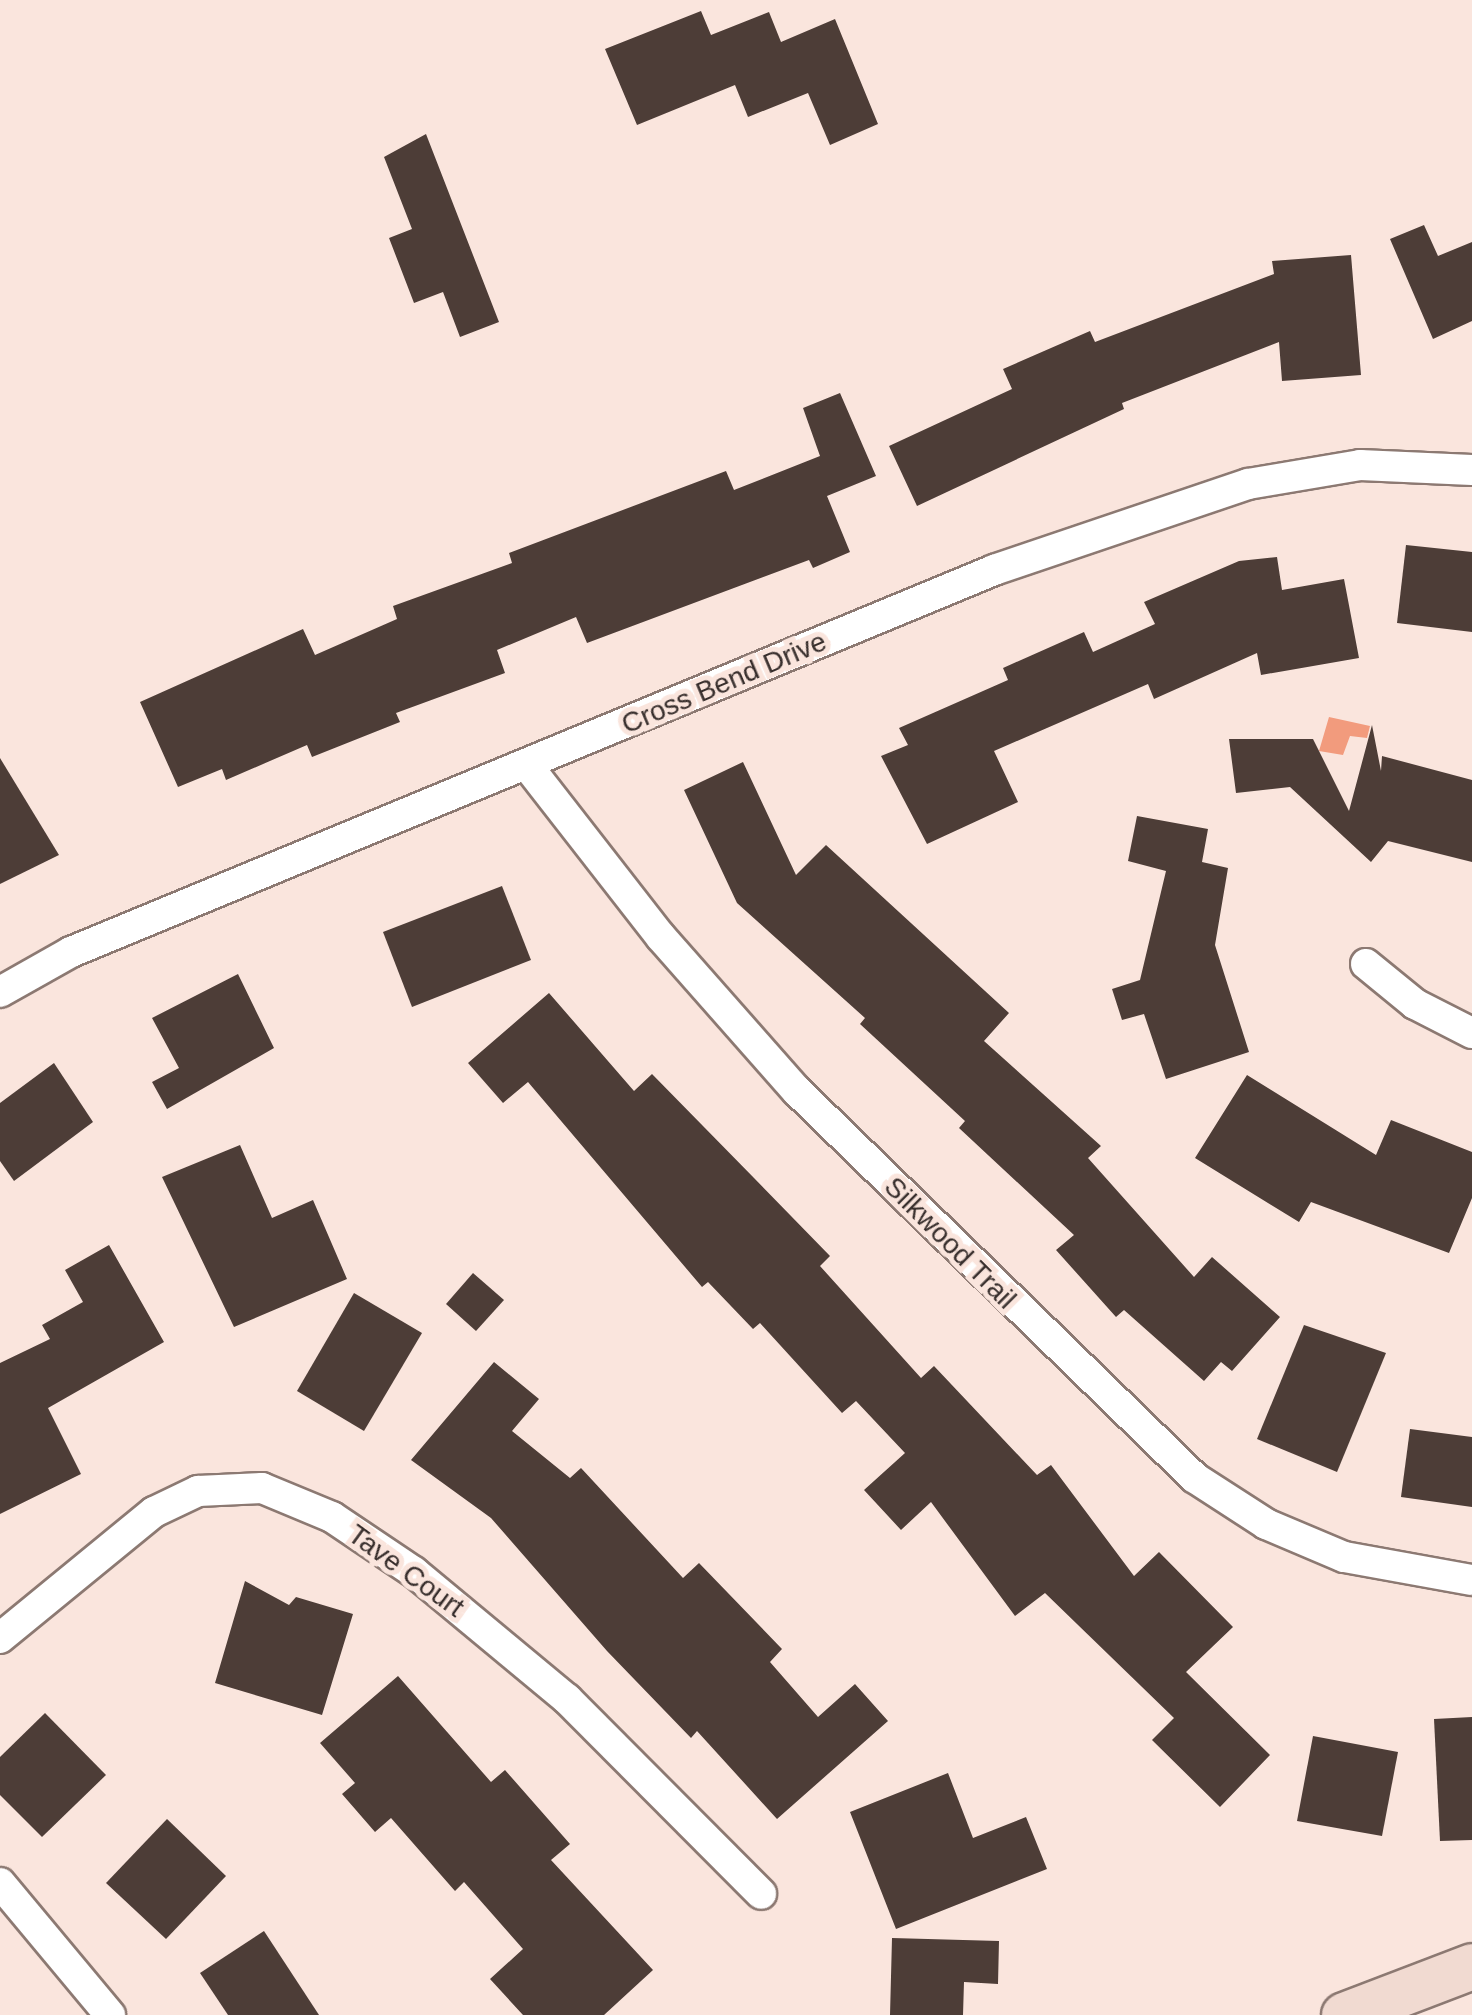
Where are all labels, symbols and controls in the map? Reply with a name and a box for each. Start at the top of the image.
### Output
street label: Cross Bend Drive [616,625,832,741]
street label: Silkwood Trail [877,1170,1023,1316]
street label: Tave Court [341,1518,471,1624]

